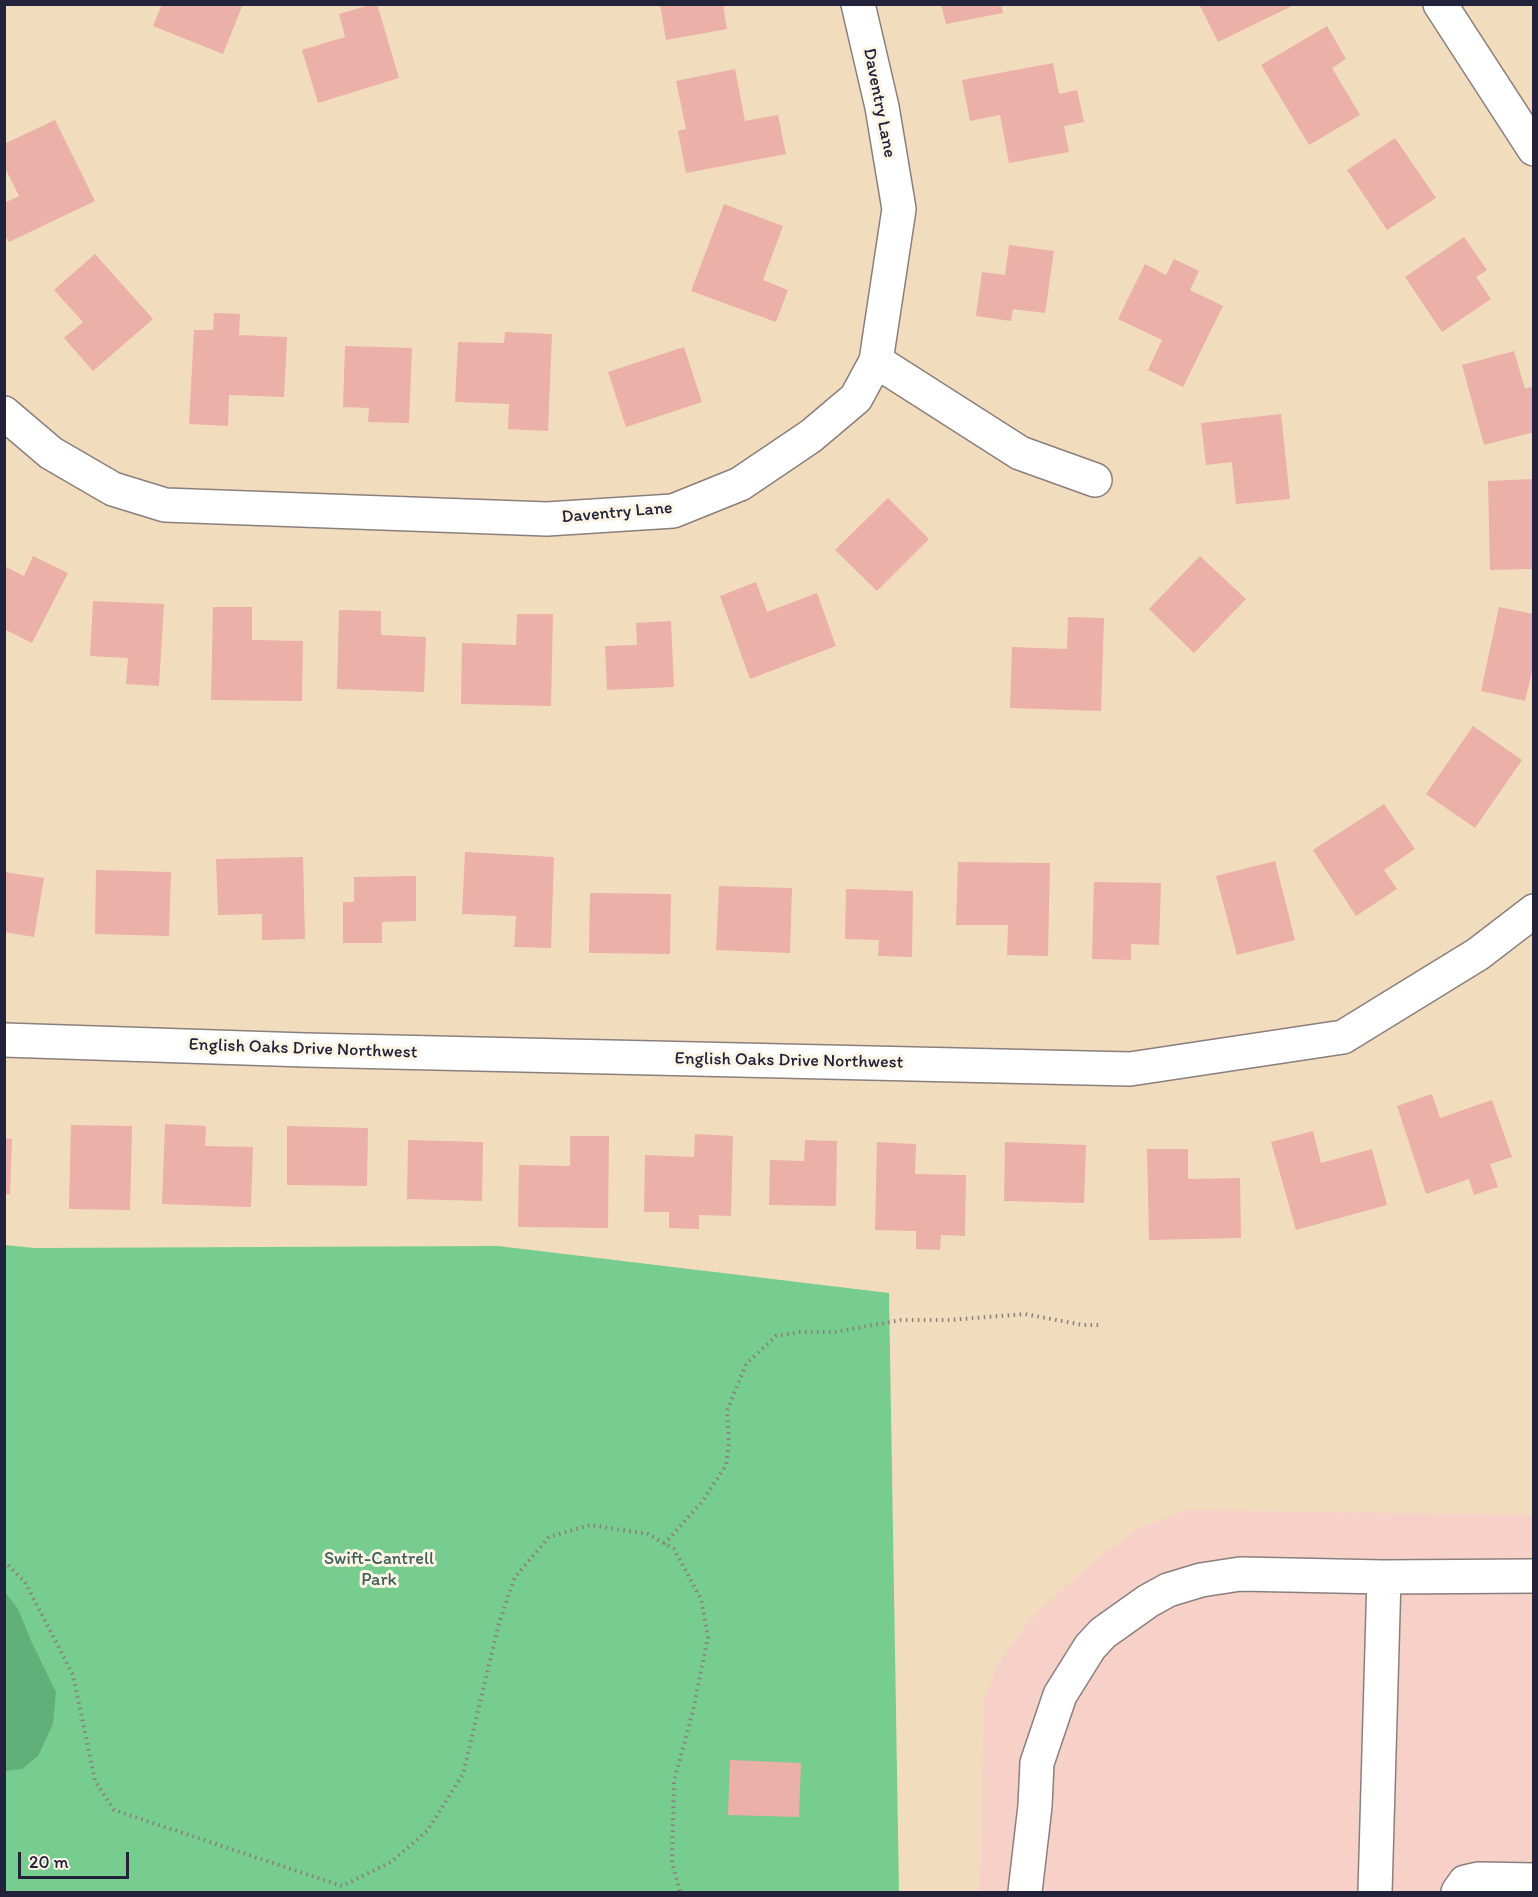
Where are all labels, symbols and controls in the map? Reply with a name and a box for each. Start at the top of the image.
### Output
street label: Daventry Lane [858,46,900,160]
street label: Daventry Lane [561,497,673,529]
street label: English Oaks Drive Northwest [188,1034,418,1064]
street label: English Oaks Drive Northwest [674,1048,904,1074]
park label: Swift-Cantrell Park [324,1548,434,1590]
scale bar [21,1840,132,1878]
text: 20 m [29,1851,69,1873]

